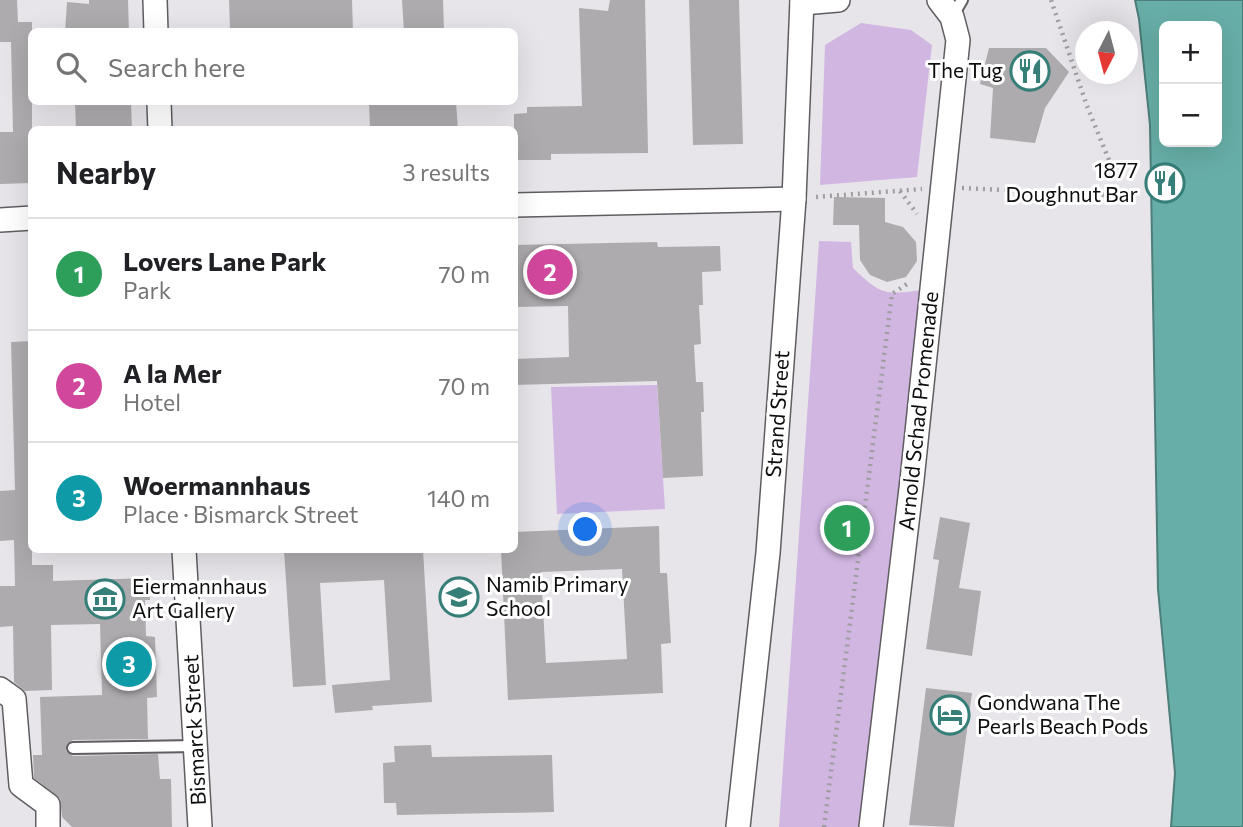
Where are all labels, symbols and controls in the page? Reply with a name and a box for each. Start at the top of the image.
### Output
north arrow [1075,21,1138,84]
map controls [1159,21,1222,147]
button: + [1159,21,1222,84]
search box [28,28,518,105]
icon: search [52,48,90,86]
restaurant icon: The Tug [1009,50,1051,92]
text: Search here [108,51,246,82]
place label: The Tug [928,57,1003,82]
button: − [1159,84,1222,147]
text: Nearby [56,153,156,190]
place label: 1877 Doughnut Bar [1006,157,1138,206]
text: 3 results [403,158,490,186]
restaurant icon: 1877 Doughnut Bar [1144,162,1186,204]
text: Lovers Lane Park [123,245,327,276]
pin: 2 [527,246,573,298]
text: 1 [74,260,84,288]
text: 70 m [438,260,490,288]
text: Park [123,276,171,304]
street label: Arnold Schad Promenade [893,290,942,532]
street label: Strand Street [760,349,793,478]
text: A la Mer [123,357,222,388]
text: 2 [72,372,86,400]
text: 70 m [438,372,490,400]
text: Hotel [123,388,181,416]
text: Woermannhaus [123,469,311,500]
text: 3 [72,484,86,512]
text: 140 m [427,484,490,512]
text: Place · Bismarck Street [123,500,358,528]
pin: 1 [824,502,870,554]
your location [568,512,602,546]
place label: Namib Primary School [486,571,629,620]
place label: Eiermannhaus Art Gallery [132,573,267,622]
school or university icon: Namib Primary School [438,576,480,618]
museum icon: Eiermannhaus Art Gallery [84,578,126,620]
pin: 3 [106,638,152,690]
street label: Bismarck Street [177,654,210,806]
place label: Gondwana The Pearls Beach Pods [977,689,1148,738]
hotel icon: Gondwana The Pearls Beach Pods [929,694,971,736]

